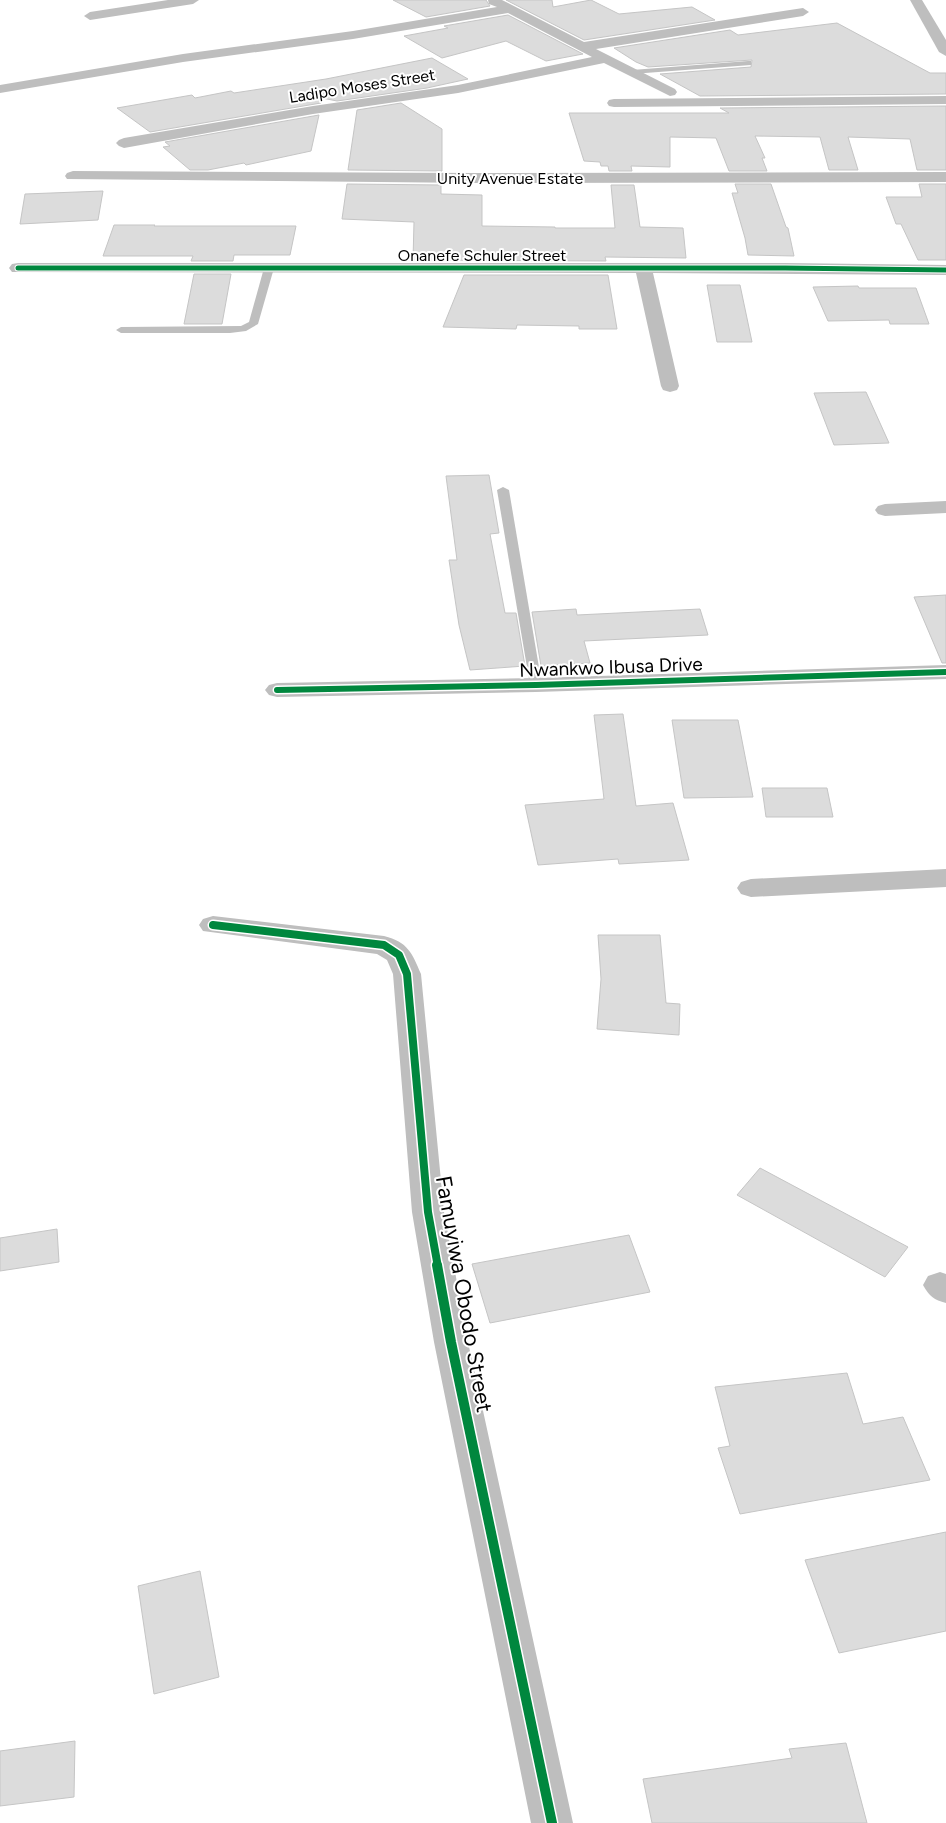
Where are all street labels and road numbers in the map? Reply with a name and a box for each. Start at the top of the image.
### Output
street label: Ladipo Moses Street [288,65,436,107]
street label: Unity Avenue Estate [437,169,583,188]
street label: Onanefe Schuler Street [398,246,566,265]
street label: Nwankwo Ibusa Drive [519,652,703,682]
street label: Famuyiwa Obodo Street [430,1174,498,1414]

